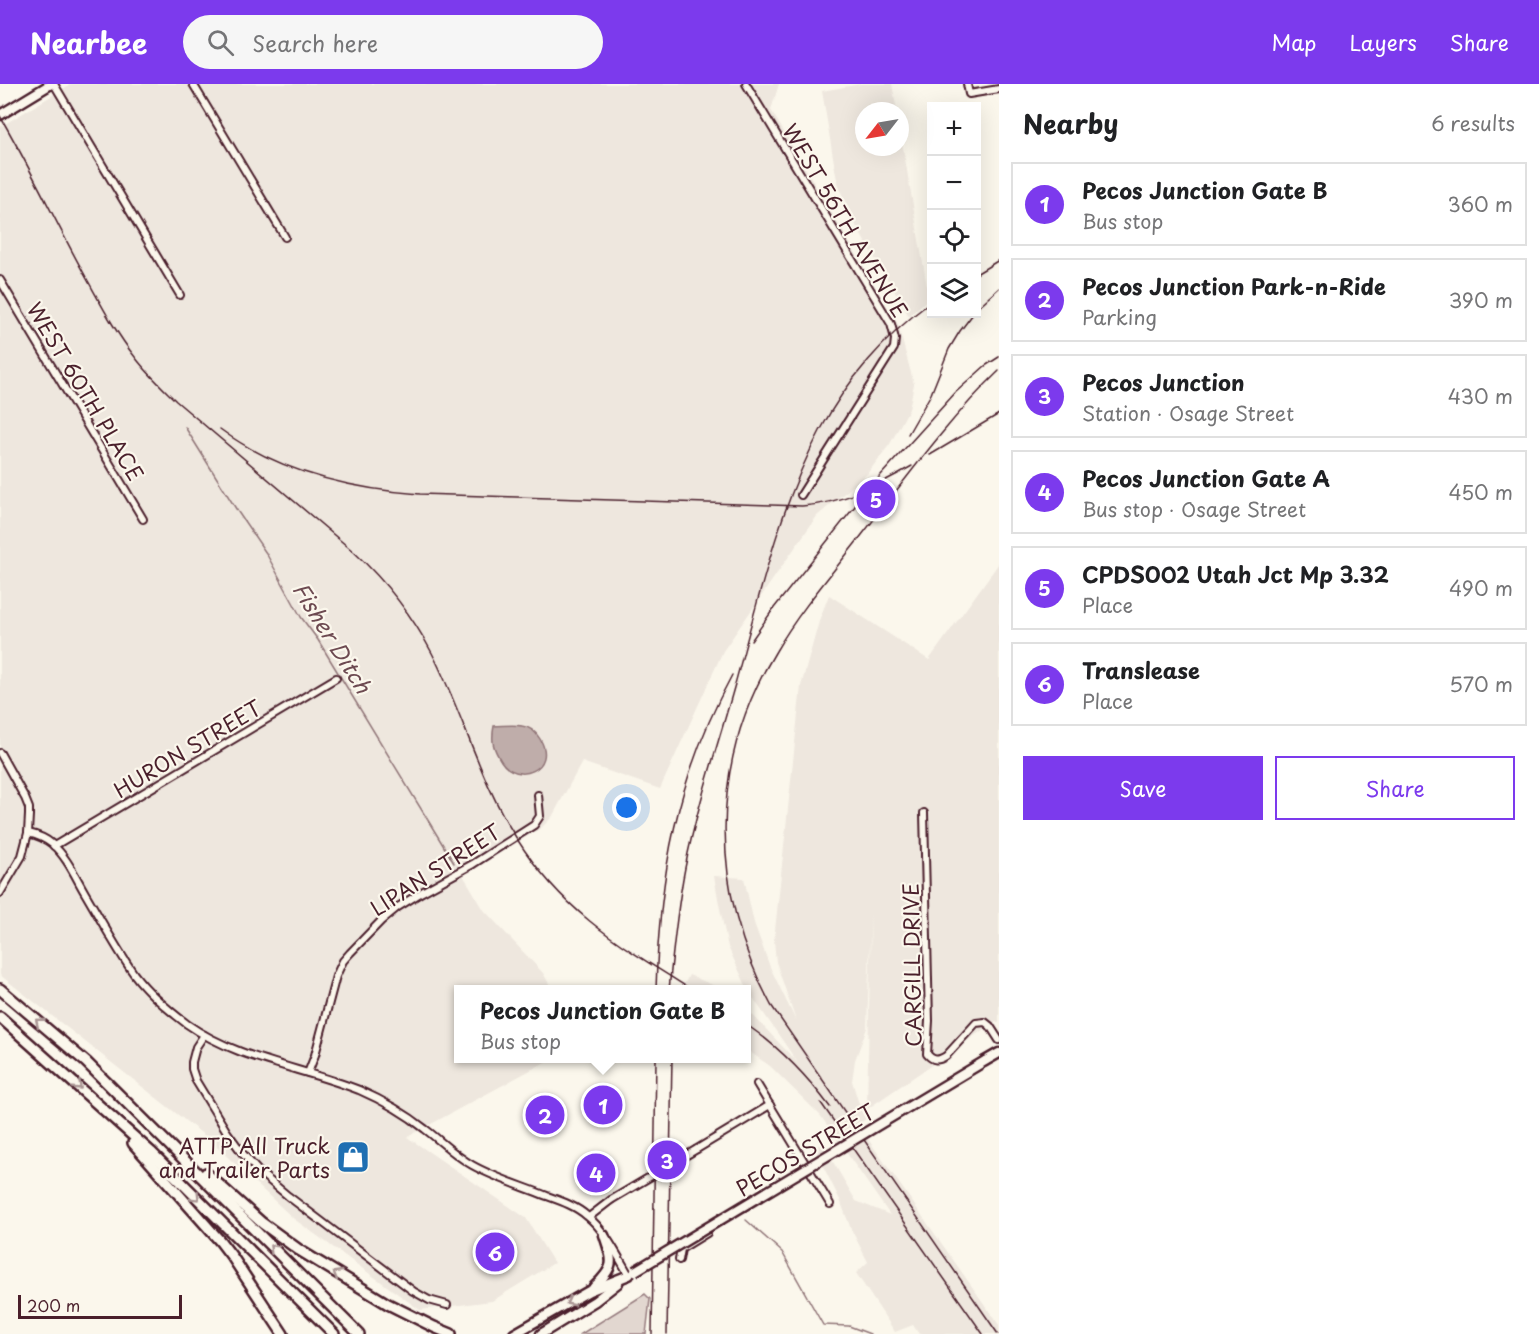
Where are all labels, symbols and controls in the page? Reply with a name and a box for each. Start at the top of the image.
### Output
search box [183,15,603,69]
text: Nearbee [30,21,147,64]
icon: search [204,26,237,59]
text: Search here [252,26,378,59]
text: Map [1272,26,1316,58]
text: Layers [1349,26,1417,58]
text: Share [1450,26,1509,58]
north arrow [855,102,909,156]
map controls [927,102,981,318]
button: + [927,102,981,156]
text: Nearby [1023,104,1118,143]
text: 6 results [1431,108,1515,138]
street label: WEST 56TH AVENUE [775,117,917,323]
button: − [927,156,981,210]
text: Pecos Junction Gate B [1082,173,1328,206]
text: 1 [1040,189,1049,219]
text: 360 m [1447,189,1513,219]
text: Bus stop [1082,206,1163,236]
button: locate [927,210,981,264]
button: layers [927,264,981,318]
text: Pecos Junction Park-n-Ride [1082,269,1386,302]
text: 2 [1037,285,1052,315]
text: 390 m [1449,285,1513,315]
street label: WEST 60TH PLACE [20,295,152,487]
text: Parking [1082,302,1157,332]
text: Pecos Junction [1082,365,1245,398]
text: 3 [1038,381,1051,411]
text: 430 m [1448,381,1513,411]
text: Station · Osage Street [1082,398,1294,428]
text: Pecos Junction Gate A [1082,461,1330,494]
pin: 5 [856,476,896,522]
text: 4 [1038,477,1051,507]
text: 450 m [1448,477,1513,507]
text: Bus stop · Osage Street [1082,494,1306,524]
text: CPDS002 Utah Jct Mp 3.32 [1082,557,1389,590]
text: 5 [1038,573,1051,603]
text: 490 m [1449,573,1513,603]
water label: Fisher Ditch [286,575,381,700]
text: Place [1082,590,1133,620]
text: Translease [1082,653,1200,686]
text: 6 [1037,669,1052,699]
text: 570 m [1449,669,1513,699]
text: Place [1082,686,1133,716]
street label: HURON STREET [107,691,268,805]
button: Save [1023,756,1263,820]
button: Share [1275,756,1515,820]
your location [612,793,641,822]
street label: LIPAN STREET [363,814,507,923]
street label: CARGILL DRIVE [894,883,928,1047]
popup [454,985,751,1063]
text: Pecos Junction Gate B [480,993,725,1026]
one-way arrow [35,1018,46,1029]
text: Bus stop [480,1026,561,1056]
one-way arrow [71,1079,81,1090]
pin: 1 [584,1082,622,1128]
pin: 2 [526,1092,564,1138]
street label: PECOS STREET [729,1094,881,1203]
place label: ATTP All Truck and Trailer Parts [159,1129,330,1185]
pin: 3 [648,1138,686,1182]
shop icon: ATTP All Truck and Trailer Parts [335,1139,371,1175]
pin: 4 [576,1150,616,1196]
one-way arrow [190,1190,200,1201]
pin: 6 [476,1230,514,1274]
one-way arrow [270,1245,281,1256]
one-way arrow [333,1270,343,1282]
scale bar [18,1292,182,1320]
text: 200 m [27,1293,80,1317]
one-way arrow [565,1294,576,1306]

